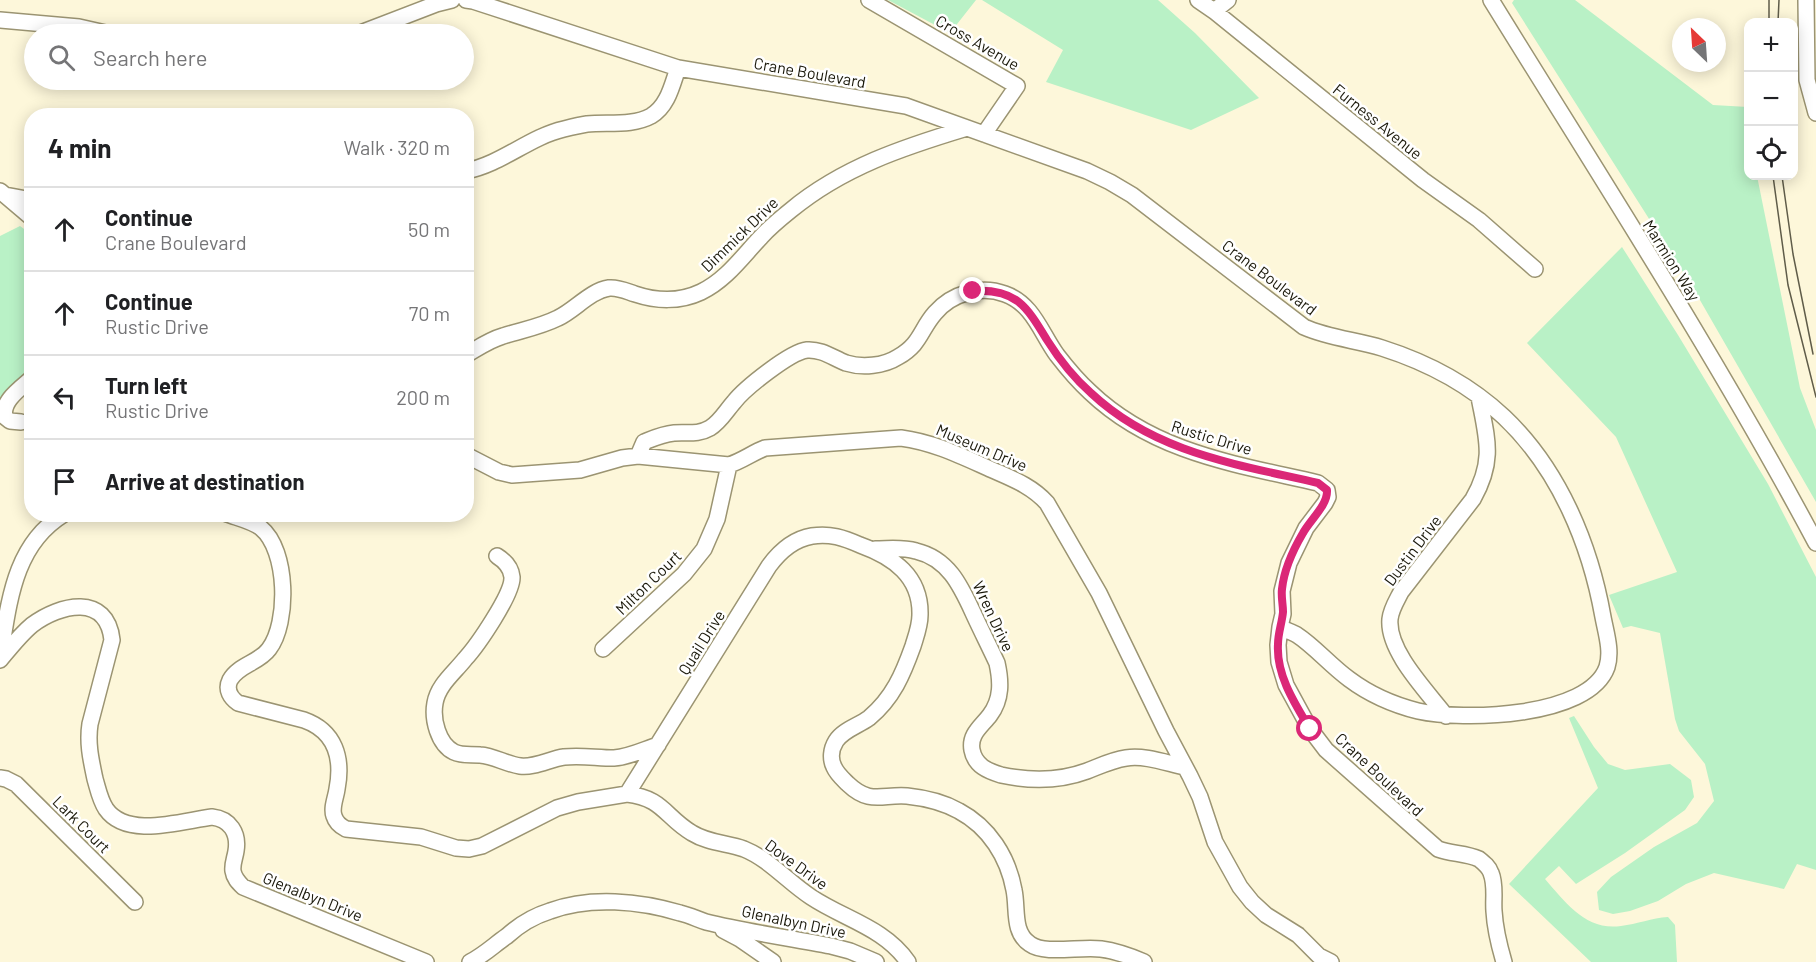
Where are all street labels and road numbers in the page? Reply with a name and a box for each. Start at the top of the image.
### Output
street label: Cross Avenue [933,10,1023,74]
street label: Crane Boulevard [753,53,867,91]
street label: Furness Avenue [1330,79,1426,163]
street label: Dimmick Drive [697,193,781,275]
street label: Marmion Way [1640,216,1705,305]
street label: Crane Boulevard [1219,235,1321,319]
street label: Rustic Drive [1169,416,1255,458]
street label: Museum Drive [934,419,1030,475]
street label: Dustin Drive [1379,511,1445,589]
street label: Milton Court [611,546,685,618]
street label: Wren Drive [969,578,1019,654]
street label: Quail Drive [674,606,728,678]
street label: Crane Boulevard [1332,728,1428,820]
street label: Lark Court [49,791,115,857]
street label: Dove Drive [762,835,832,893]
street label: Glenalbyn Drive [260,867,366,925]
street label: Glenalbyn Drive [740,901,848,941]

